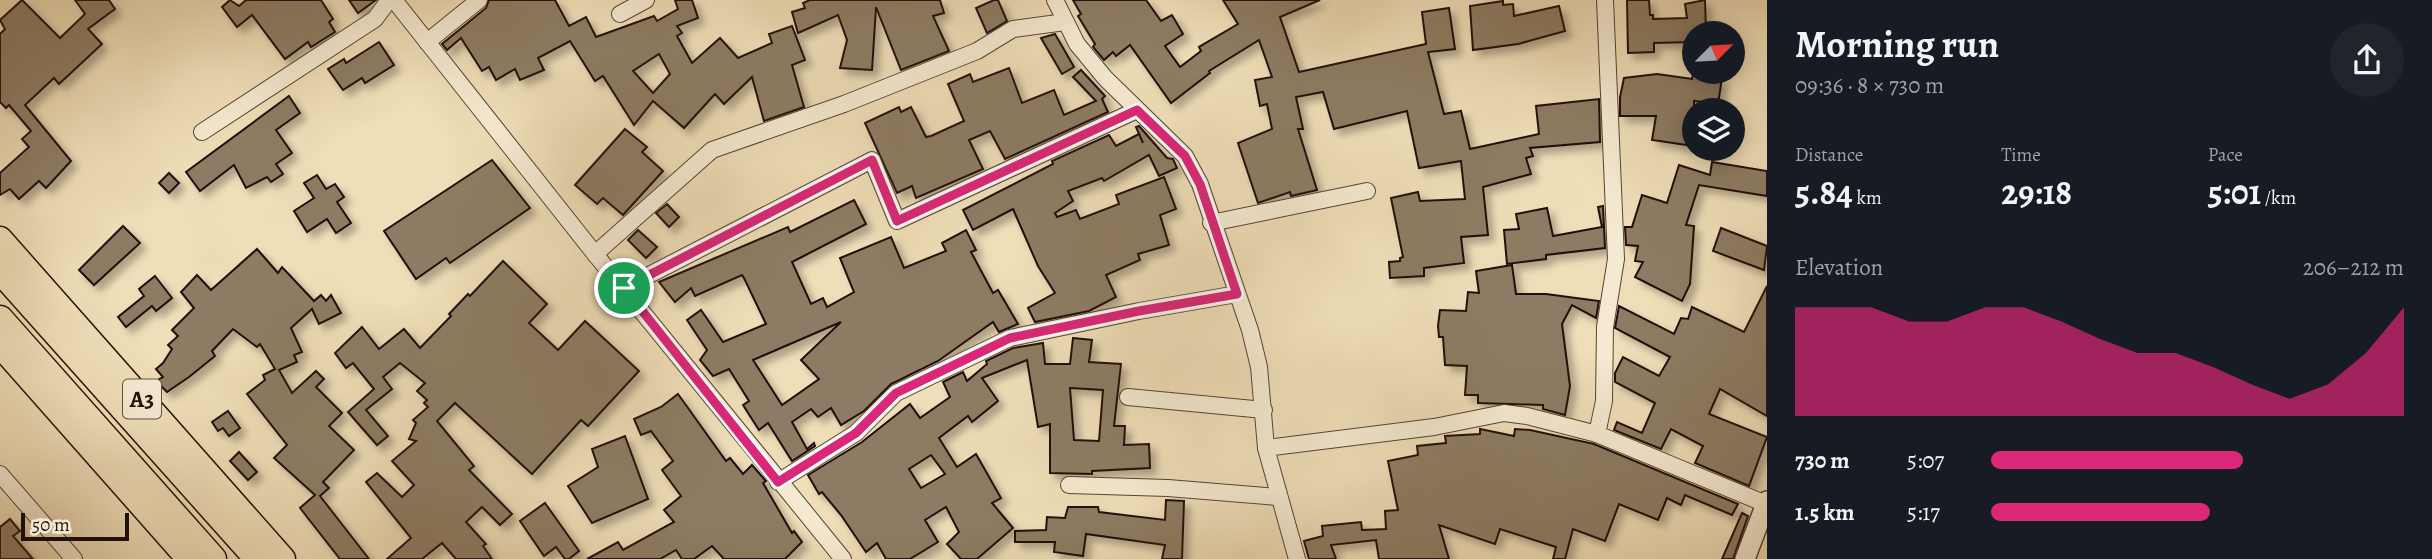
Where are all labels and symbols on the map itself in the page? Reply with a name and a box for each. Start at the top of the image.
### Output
north arrow [1682,21,1745,84]
pin [594,258,654,318]
road number: A3 [123,380,161,418]
scale bar [21,510,130,542]

